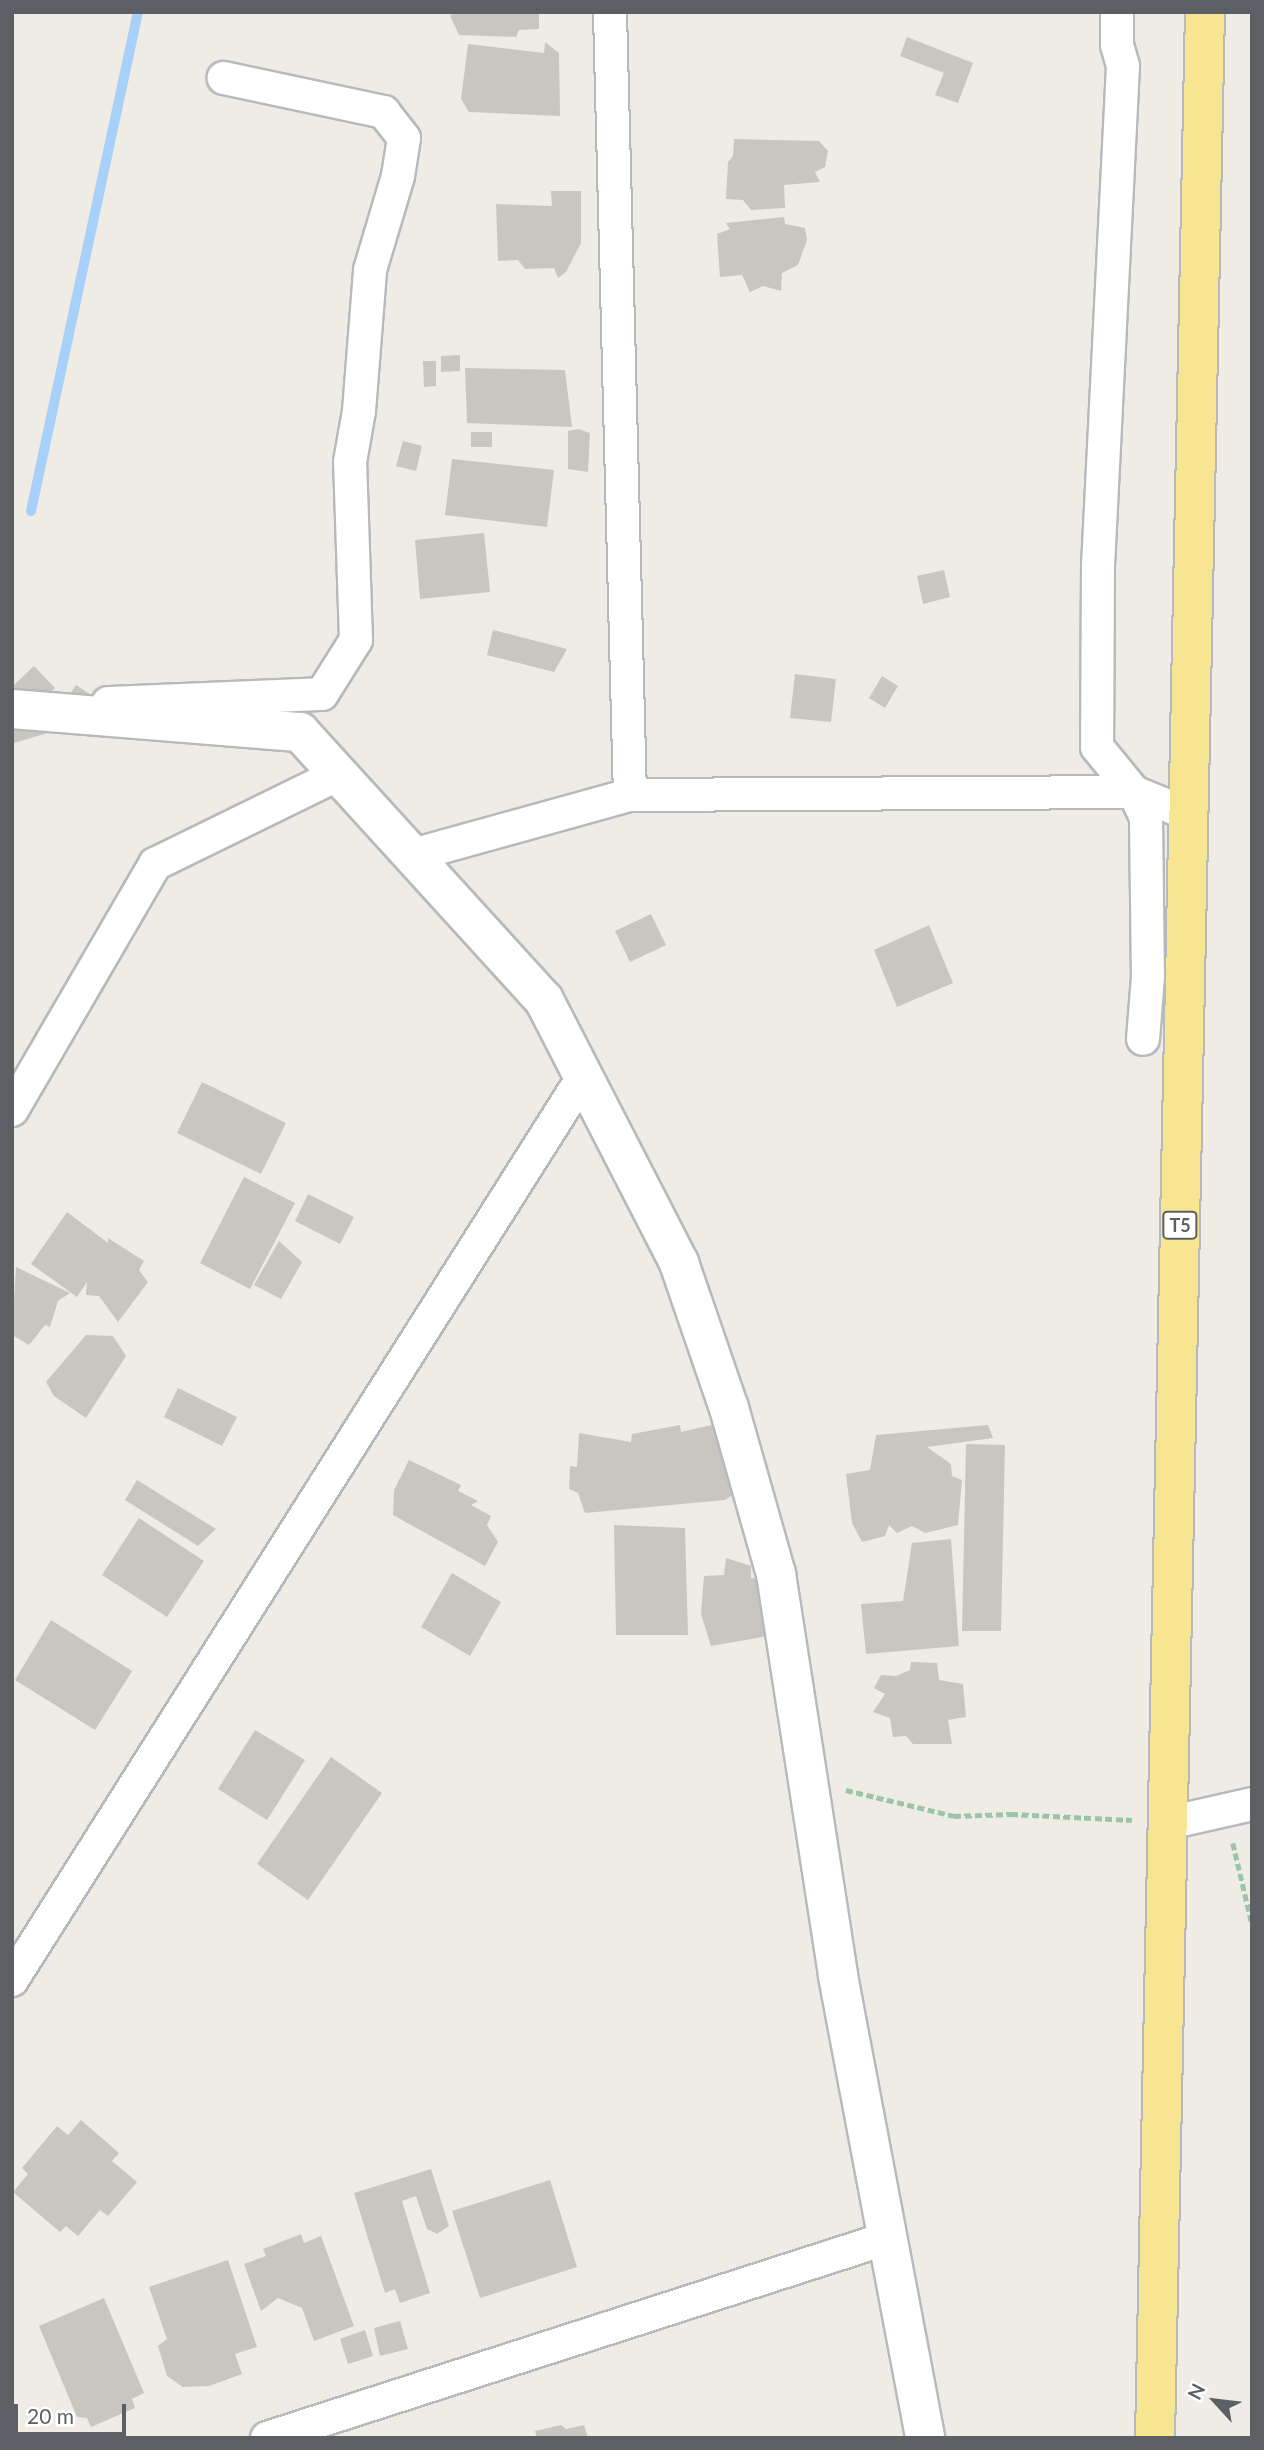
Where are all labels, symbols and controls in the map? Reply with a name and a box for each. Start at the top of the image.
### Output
road number: T5 [1161,1210,1199,1240]
north arrow [1180,2366,1250,2436]
text: N [1182,2380,1209,2403]
scale bar [18,2390,130,2434]
text: 20 m [27,2403,74,2428]

